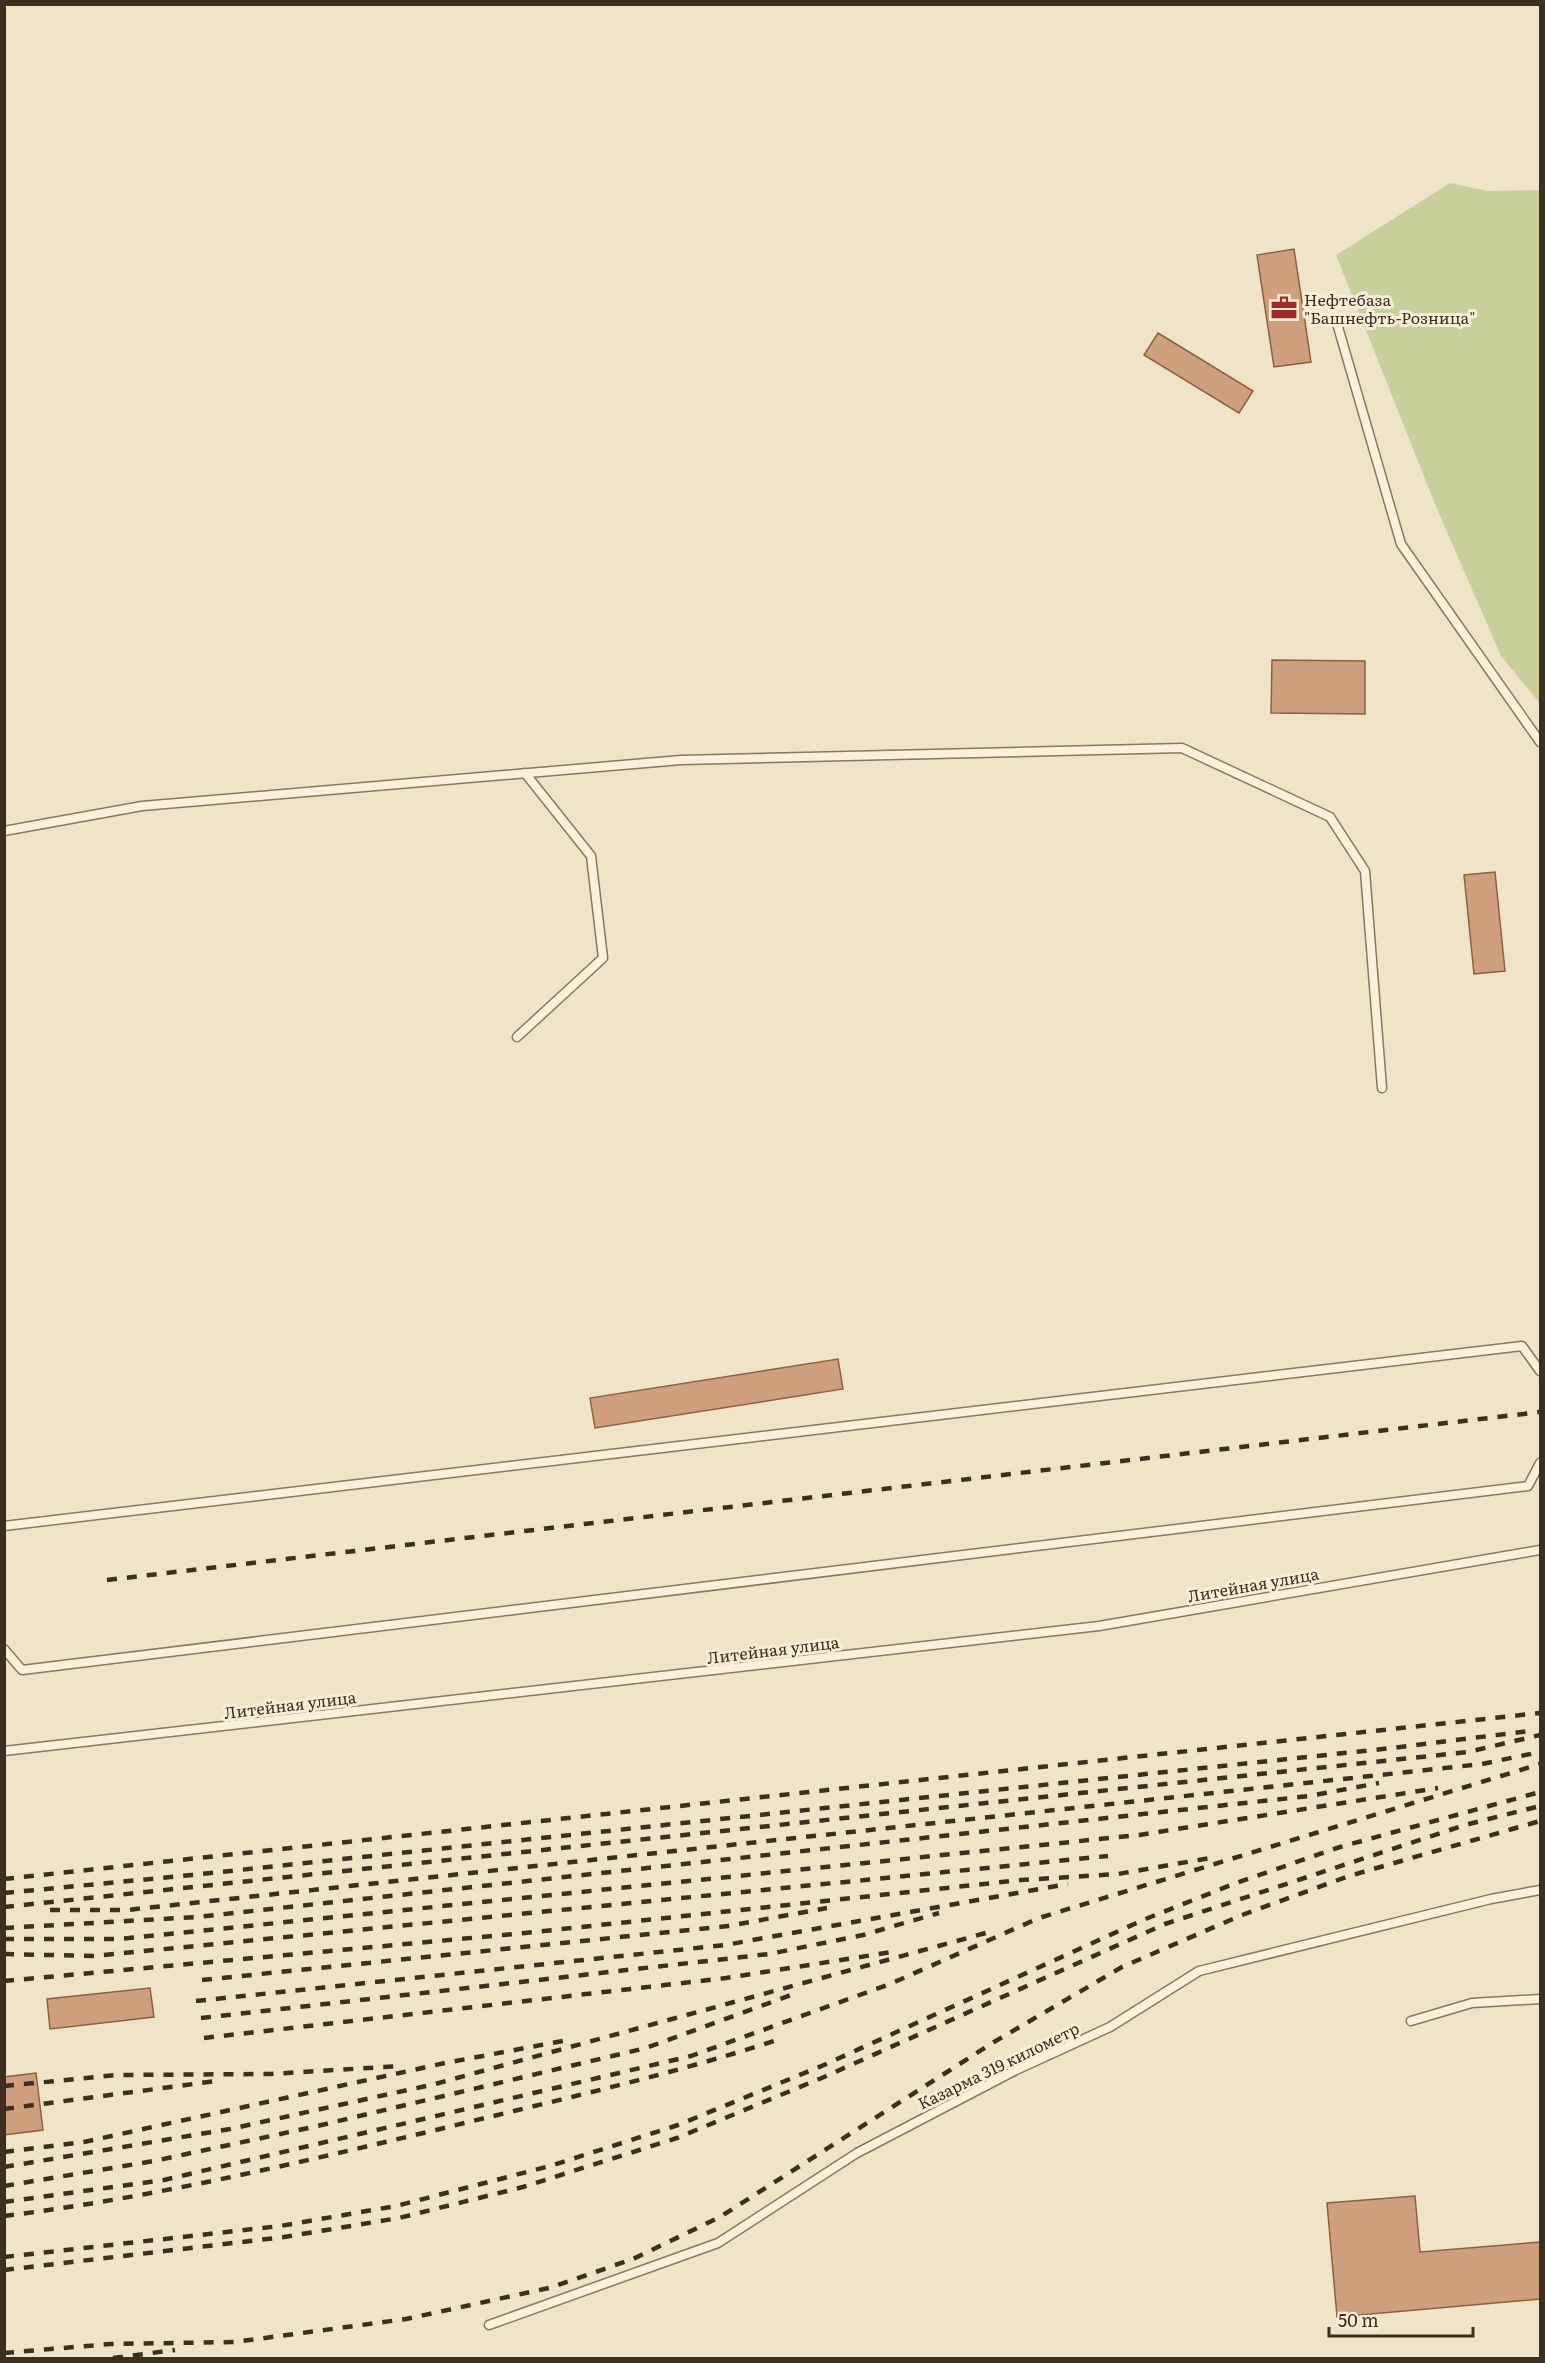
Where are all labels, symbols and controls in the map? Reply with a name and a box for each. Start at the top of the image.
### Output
place label: Нефтебаза "Башнефть-Розница" [1304,287,1475,329]
office icon: Нефтебаза "Башнефть-Розница" [1269,293,1299,323]
street label: Литейная улица [1185,1561,1321,1607]
street label: Литейная улица [706,1629,841,1669]
street label: Литейная улица [223,1684,358,1724]
street label: Казарма 319 километр [913,2015,1083,2115]
scale bar [1329,2300,1473,2338]
text: 50 m [1338,2306,1379,2333]

